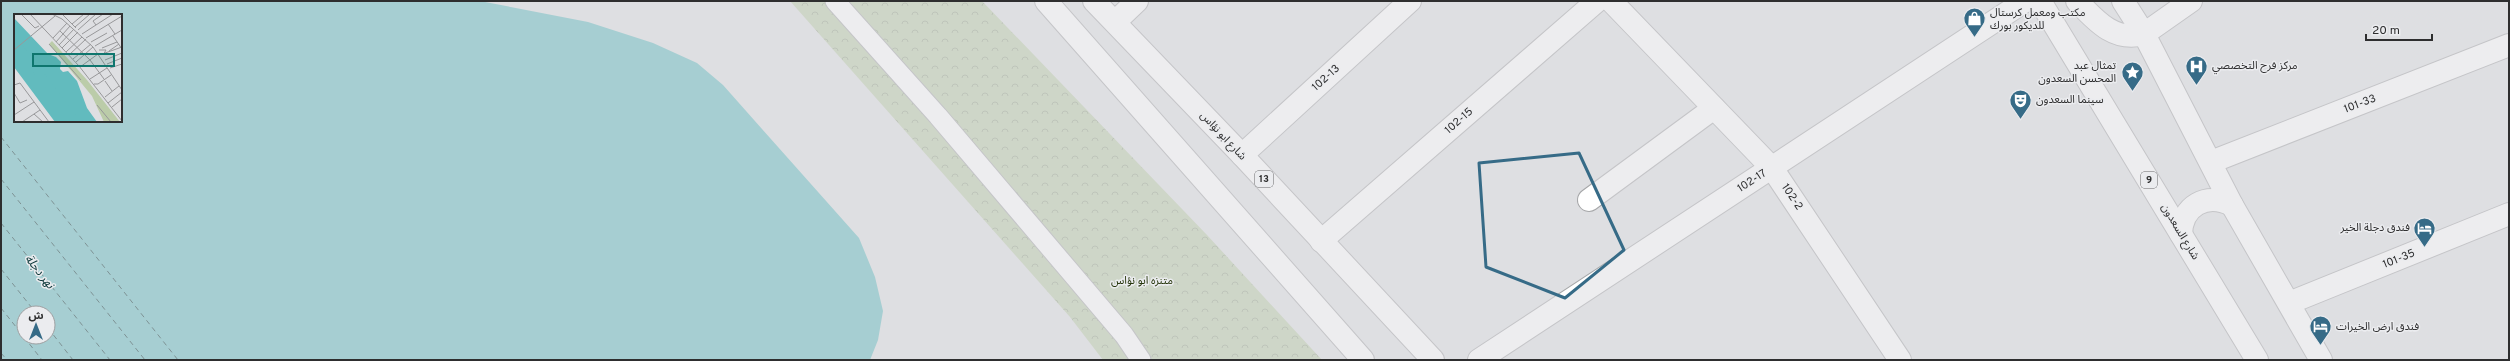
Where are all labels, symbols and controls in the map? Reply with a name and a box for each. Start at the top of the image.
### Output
shop icon: مكتب ومعمل كرستال للديكور بورك [1962,6,1988,39]
place label: مكتب ومعمل كرستال للديكور بورك [1990,6,2086,33]
inset map [14,14,122,122]
scale bar [2366,16,2432,42]
text: 20 m [2372,23,2400,39]
hospital icon: مركز فرح التخصصي [2184,53,2210,86]
place label: تمثال عبد المحسن السعدون [2038,59,2116,86]
place icon: تمثال عبد المحسن السعدون [2119,59,2145,92]
place label: مركز فرح التخصصي [2212,59,2298,75]
street label: 102-13 [1309,62,1343,94]
theatre icon: سينما السعدون [2008,87,2034,120]
street label: 101-33 [2342,91,2378,117]
place label: سينما السعدون [2036,93,2104,107]
street label: 102-15 [1442,105,1476,137]
street label: شارع ابو نؤاس [1197,109,1249,164]
street label: 102-17 [1735,166,1769,196]
road number: 13 [1255,171,1273,187]
road number: 9 [2141,172,2157,188]
street label: 102-2 [1778,181,1806,213]
street label: شارع السعدون [2158,201,2202,263]
hotel icon: فندق دجلة الخير [2412,215,2438,248]
place label: فندق دجلة الخير [2339,221,2410,235]
street label: 101-35 [2381,246,2417,272]
water label: نهر دجلة [21,252,58,293]
park label: متنزه ابو نؤاس [1111,274,1173,288]
north arrow [16,305,56,345]
text: ش [28,309,44,323]
hotel icon: فندق ارض الخيرات [2307,314,2333,347]
place label: فندق ارض الخيرات [2336,320,2419,334]

